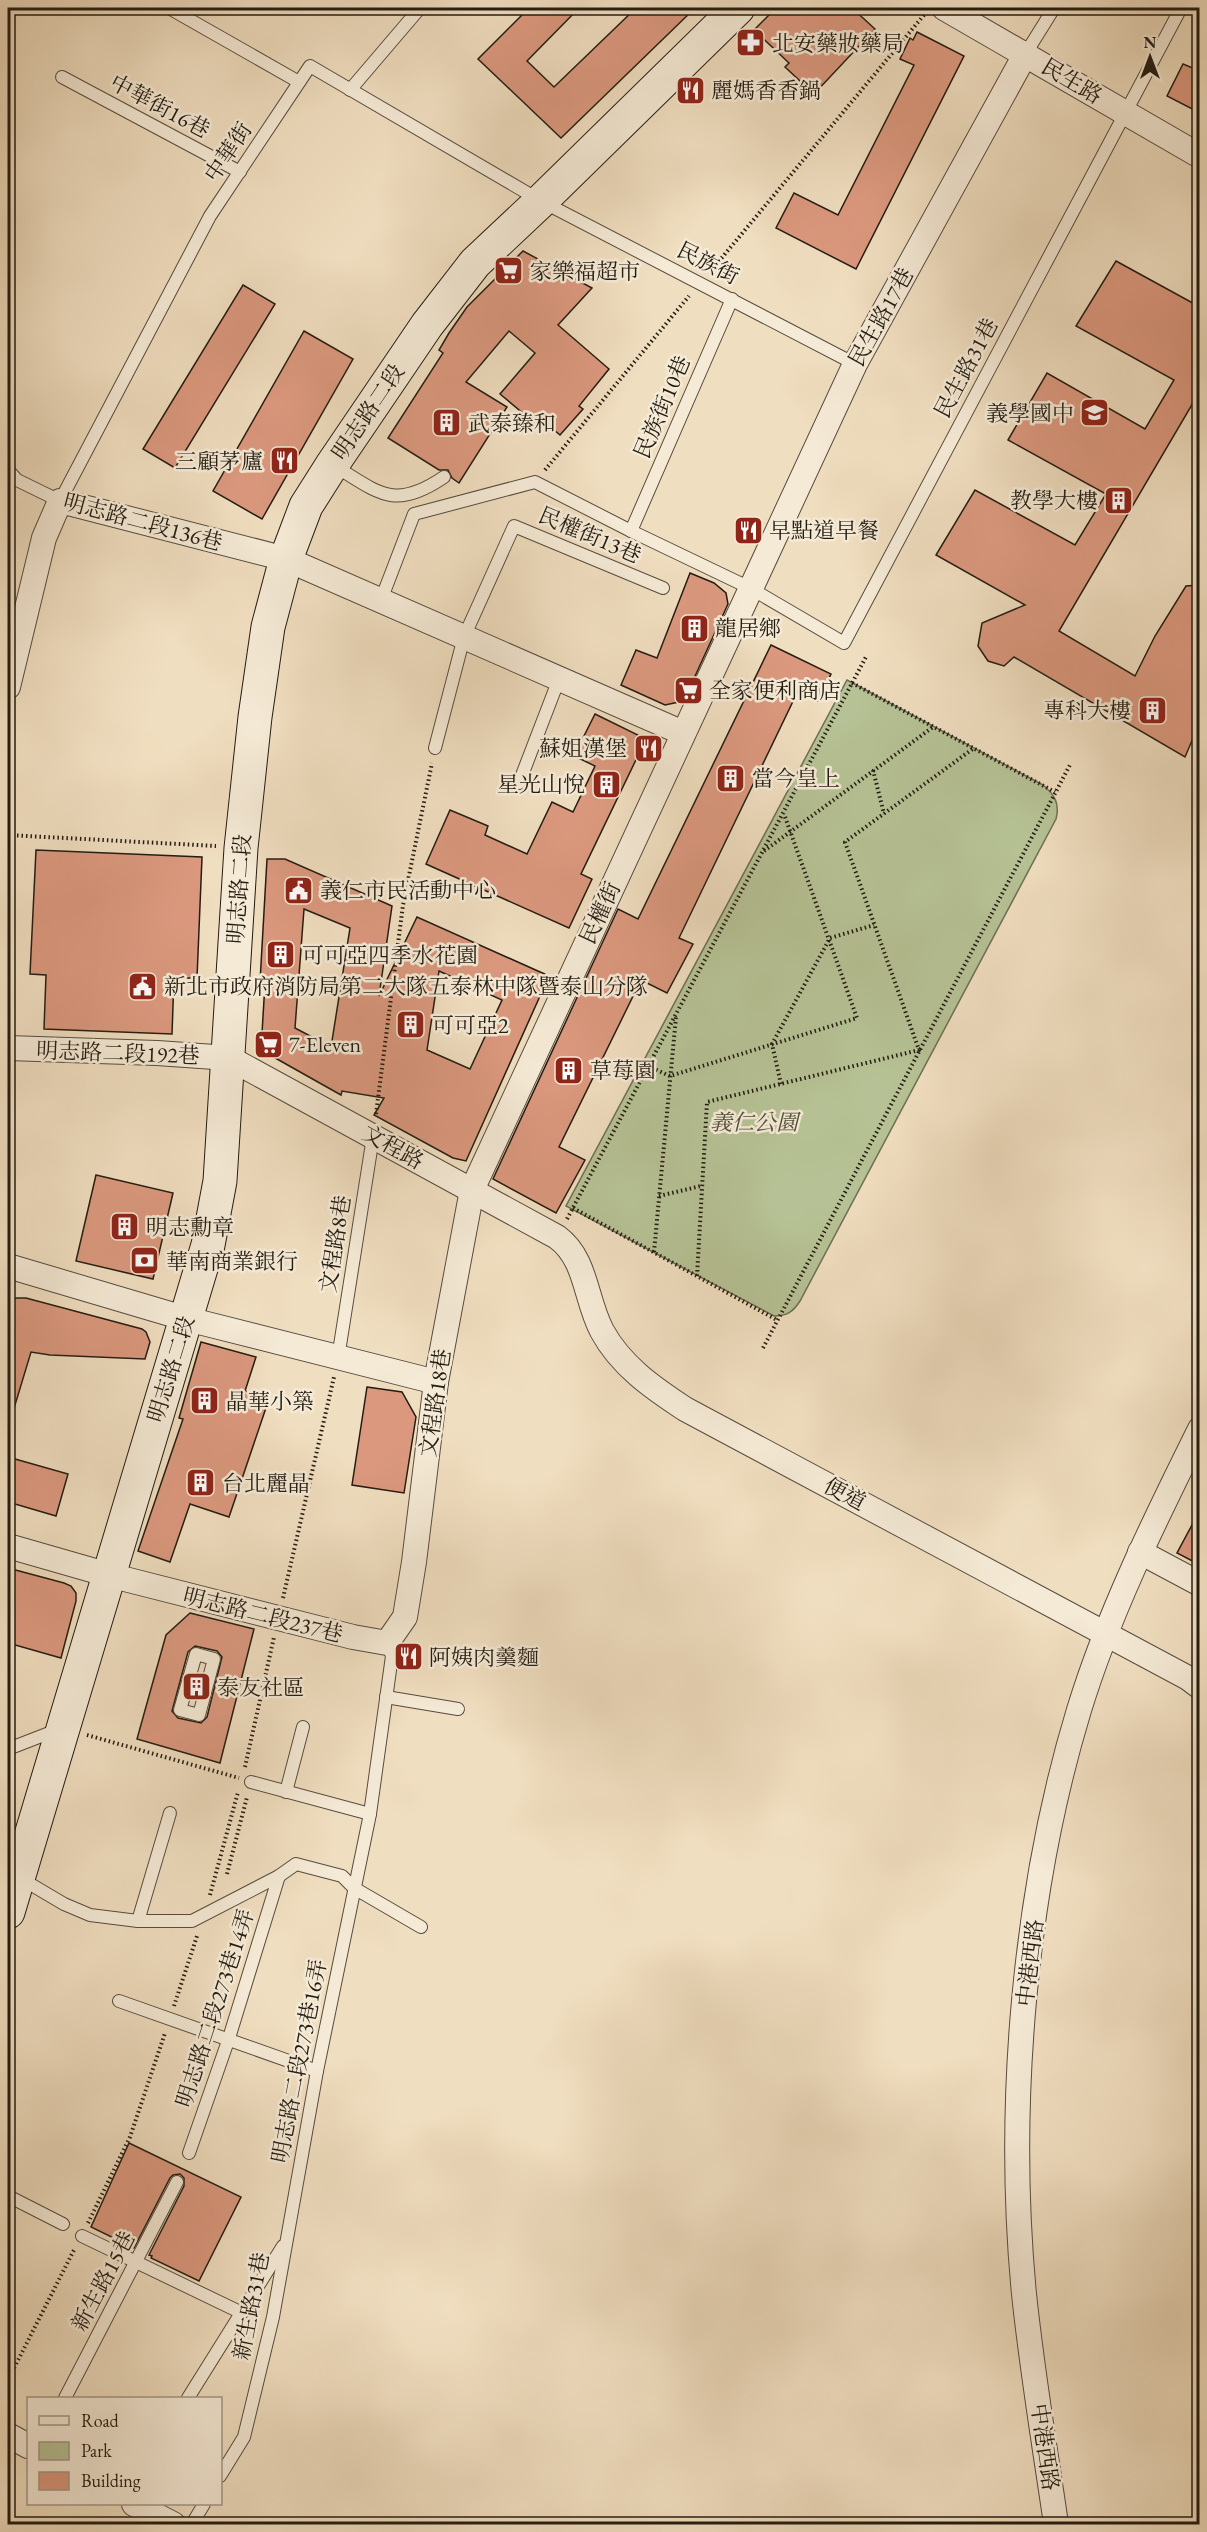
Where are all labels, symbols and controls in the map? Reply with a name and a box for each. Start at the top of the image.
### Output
pharmacy icon: 北安藥妝藥局 [735,27,767,59]
north arrow [1120,27,1180,87]
place label: 北安藥妝藥局 [772,29,904,58]
text: N [1144,32,1157,53]
street label: 民生路 [1036,52,1108,110]
street label: 中華街16巷 [105,68,215,144]
restaurant icon: 麗媽香香鍋 [674,74,706,106]
place label: 麗媽香香鍋 [711,76,821,105]
street label: 中華街 [198,117,258,187]
street label: 民族街 [672,235,744,291]
supermarket icon: 家樂福超市 [493,255,525,287]
place label: 家樂福超市 [530,257,640,286]
street label: 民生路17巷 [842,262,920,372]
street label: 民生路31巷 [928,313,1004,423]
street label: 民族街10巷 [627,351,697,463]
street label: 明志路二段 [325,358,411,466]
school or university icon: 義學國中 [1079,397,1111,429]
place label: 義學國中 [986,399,1074,428]
building icon: 武泰臻和 [431,407,463,439]
place label: 武泰臻和 [468,409,556,438]
restaurant icon: 三顧茅廬 [268,445,300,477]
place label: 三顧茅廬 [175,447,263,476]
building icon: 教學大樓 [1103,484,1135,516]
place label: 教學大樓 [1010,486,1098,515]
street label: 明志路二段136巷 [60,487,226,557]
street label: 民權街13巷 [534,500,646,570]
restaurant icon: 早點道早餐 [732,514,764,546]
place label: 早點道早餐 [769,516,879,545]
building icon: 龍居鄉 [678,612,710,644]
place label: 龍居鄉 [715,614,781,643]
supermarket icon: 全家便利商店 [672,674,704,706]
place label: 全家便利商店 [709,676,841,705]
building icon: 專科大樓 [1136,694,1168,726]
place label: 專科大樓 [1043,696,1131,725]
restaurant icon: 蘇姐漢堡 [632,732,664,764]
place label: 蘇姐漢堡 [539,734,627,763]
building icon: 當今皇上 [715,762,747,794]
place label: 當今皇上 [752,764,840,793]
building icon: 星光山悅 [590,768,622,800]
place label: 星光山悅 [497,770,585,799]
street label: 明志路二段 [221,833,257,945]
public building icon: 義仁市民活動中心 [283,874,315,906]
place label: 義仁市民活動中心 [320,876,496,905]
street label: 民權街 [573,877,627,949]
building icon: 可可亞四季水花園 [265,939,297,971]
place label: 可可亞四季水花園 [302,941,478,970]
public building icon: 新北市政府消防局第二大隊五泰林中隊暨泰山分隊 [127,970,159,1002]
place label: 新北市政府消防局第二大隊五泰林中隊暨泰山分隊 [164,972,648,1001]
building icon: 可可亞2 [395,1009,427,1041]
place label: 可可亞2 [432,1011,509,1040]
supermarket icon: 7-Eleven [252,1028,284,1060]
place label: 7-Eleven [289,1030,362,1059]
street label: 明志路二段192巷 [36,1036,200,1070]
building icon: 草莓園 [553,1054,585,1086]
place label: 草莓園 [590,1056,656,1085]
park label: 義仁公園 [710,1108,801,1137]
street label: 文程路 [357,1118,429,1176]
street label: 文程路8巷 [313,1193,357,1295]
building icon: 明志勳章 [109,1211,141,1243]
place label: 明志勳章 [146,1213,234,1242]
bank icon: 華南商業銀行 [129,1245,161,1277]
place label: 華南商業銀行 [166,1247,298,1276]
street label: 明志路二段 [141,1312,201,1426]
street label: 文程路18巷 [413,1347,457,1459]
building icon: 晶華小築 [189,1385,221,1417]
place label: 晶華小築 [226,1387,314,1416]
building icon: 台北麗晶 [185,1467,217,1499]
place label: 台北麗晶 [222,1469,310,1498]
street label: 便道 [819,1471,871,1517]
street label: 明志路二段237巷 [180,1581,346,1649]
restaurant icon: 阿姨肉羹麵 [392,1641,424,1673]
place label: 阿姨肉羹麵 [429,1643,539,1672]
building icon: 泰友社區 [180,1671,212,1703]
place label: 泰友社區 [217,1673,305,1702]
street label: 明志路二段273巷14弄 [169,1905,261,2111]
street label: 中港西路 [1010,1918,1050,2008]
street label: 明志路二段273巷16弄 [265,1957,333,2165]
street label: 新生路15巷 [65,2226,141,2336]
street label: 新生路31巷 [226,2250,276,2362]
legend [27,2397,222,2505]
street label: 中港西路 [1025,2401,1065,2493]
text: Road [81,2409,120,2432]
text: Park [81,2439,112,2462]
text: Building [81,2469,141,2492]

